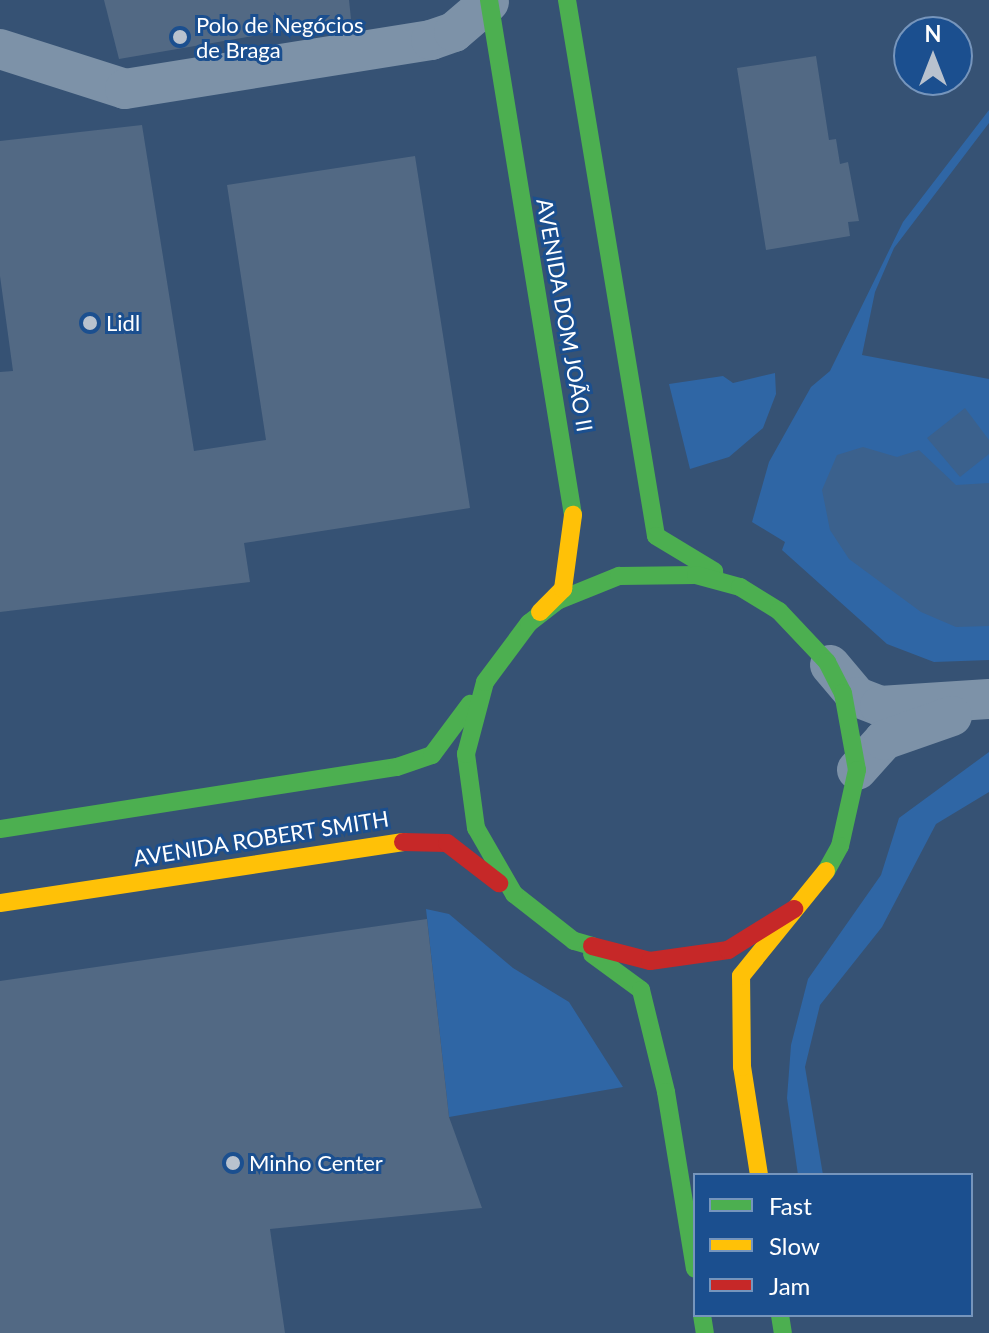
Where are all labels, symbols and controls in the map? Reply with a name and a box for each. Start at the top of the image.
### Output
place label: Polo de Negócios de Braga [196,11,364,62]
north arrow [893,16,973,96]
text: N [925,20,941,47]
marker: Polo de Negócios de Braga [171,28,189,46]
street label: AVENIDA DOM JOÃO II [531,196,599,434]
place label: Lidl [106,310,140,336]
marker: Lidl [81,314,99,332]
street label: AVENIDA ROBERT SMITH [131,805,391,871]
place label: Minho Center [249,1150,383,1176]
marker: Minho Center [224,1154,242,1172]
legend [693,1173,973,1317]
text: Fast [769,1191,812,1220]
text: Slow [769,1231,820,1260]
text: Jam [769,1271,810,1300]

